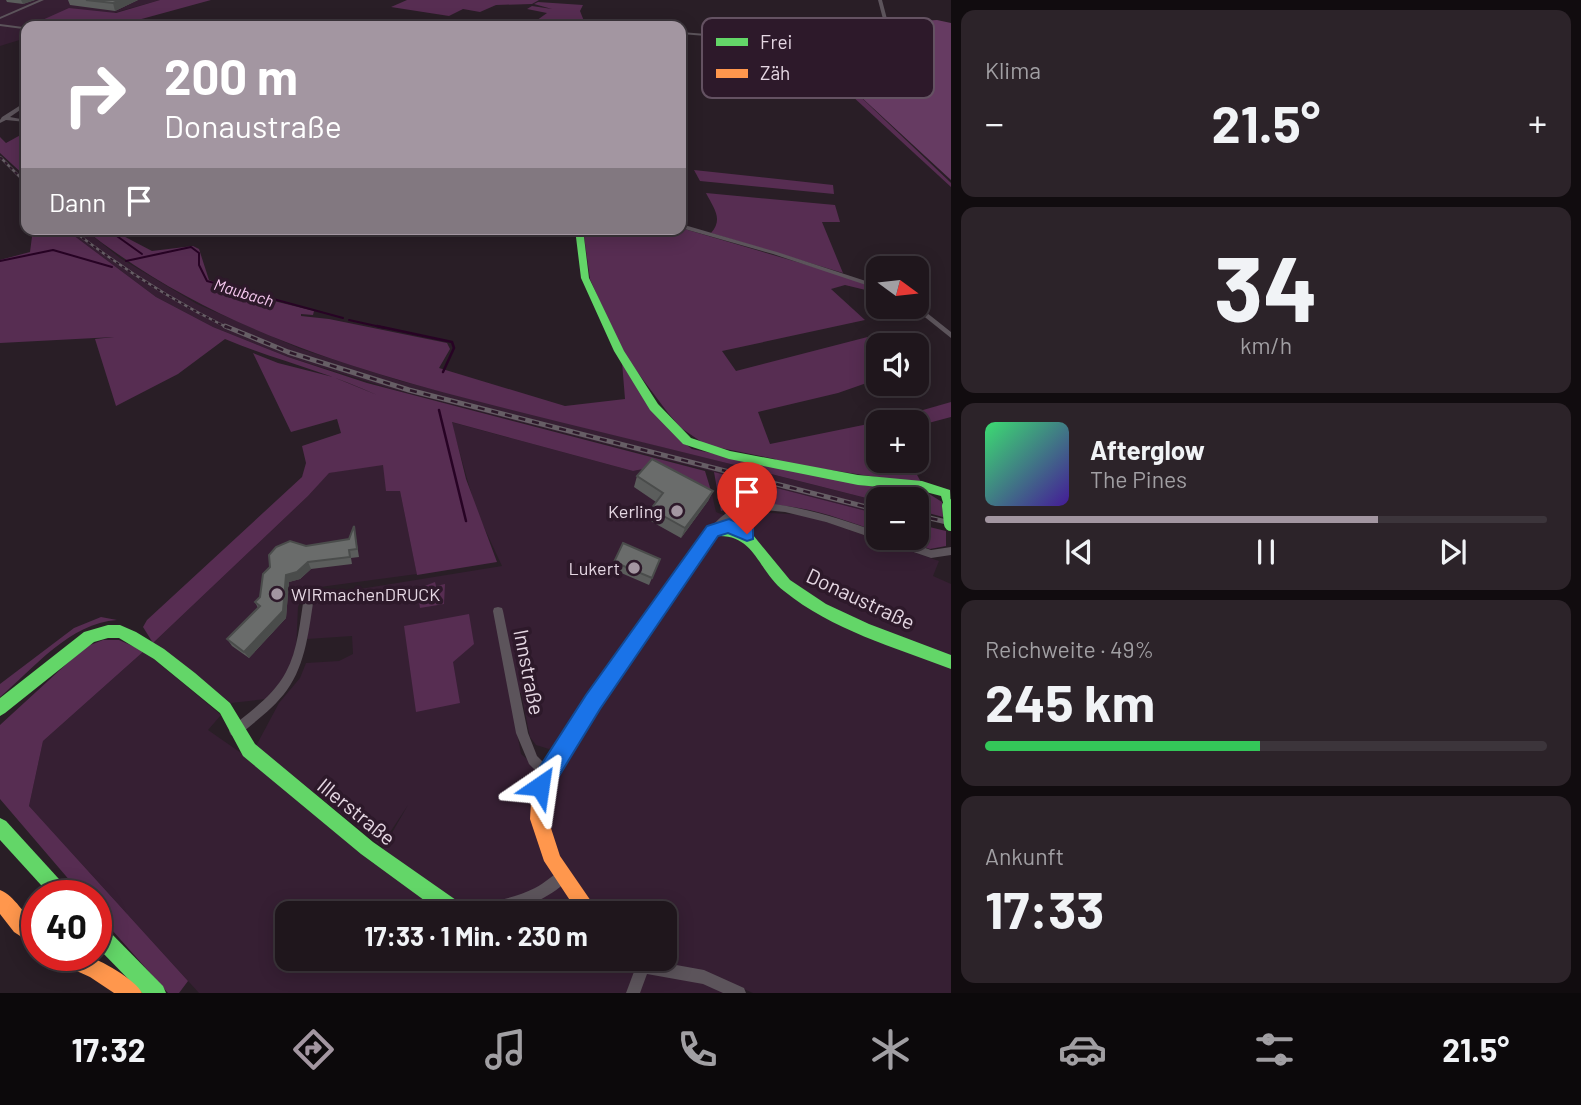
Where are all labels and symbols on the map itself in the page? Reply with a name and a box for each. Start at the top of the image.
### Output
legend [702,18,934,98]
text: Frei [760,30,792,53]
text: Zäh [760,61,790,84]
north arrow [866,256,929,318]
water label: Maubach [212,274,276,310]
pin [717,462,777,534]
place label: Kerling [608,500,663,522]
marker: Kerling [669,503,685,519]
place label: Lukert [569,557,620,579]
marker: Lukert [626,560,642,576]
street label: Donaustraße [803,562,919,634]
place label: WIRmachenDRUCK [291,583,440,605]
marker: WIRmachenDRUCK [269,586,285,602]
street label: Innstraße [509,627,551,717]
position arrow [503,749,577,823]
street label: Illerstraße [313,772,401,850]
speed limit sign: 40 [21,880,112,971]

